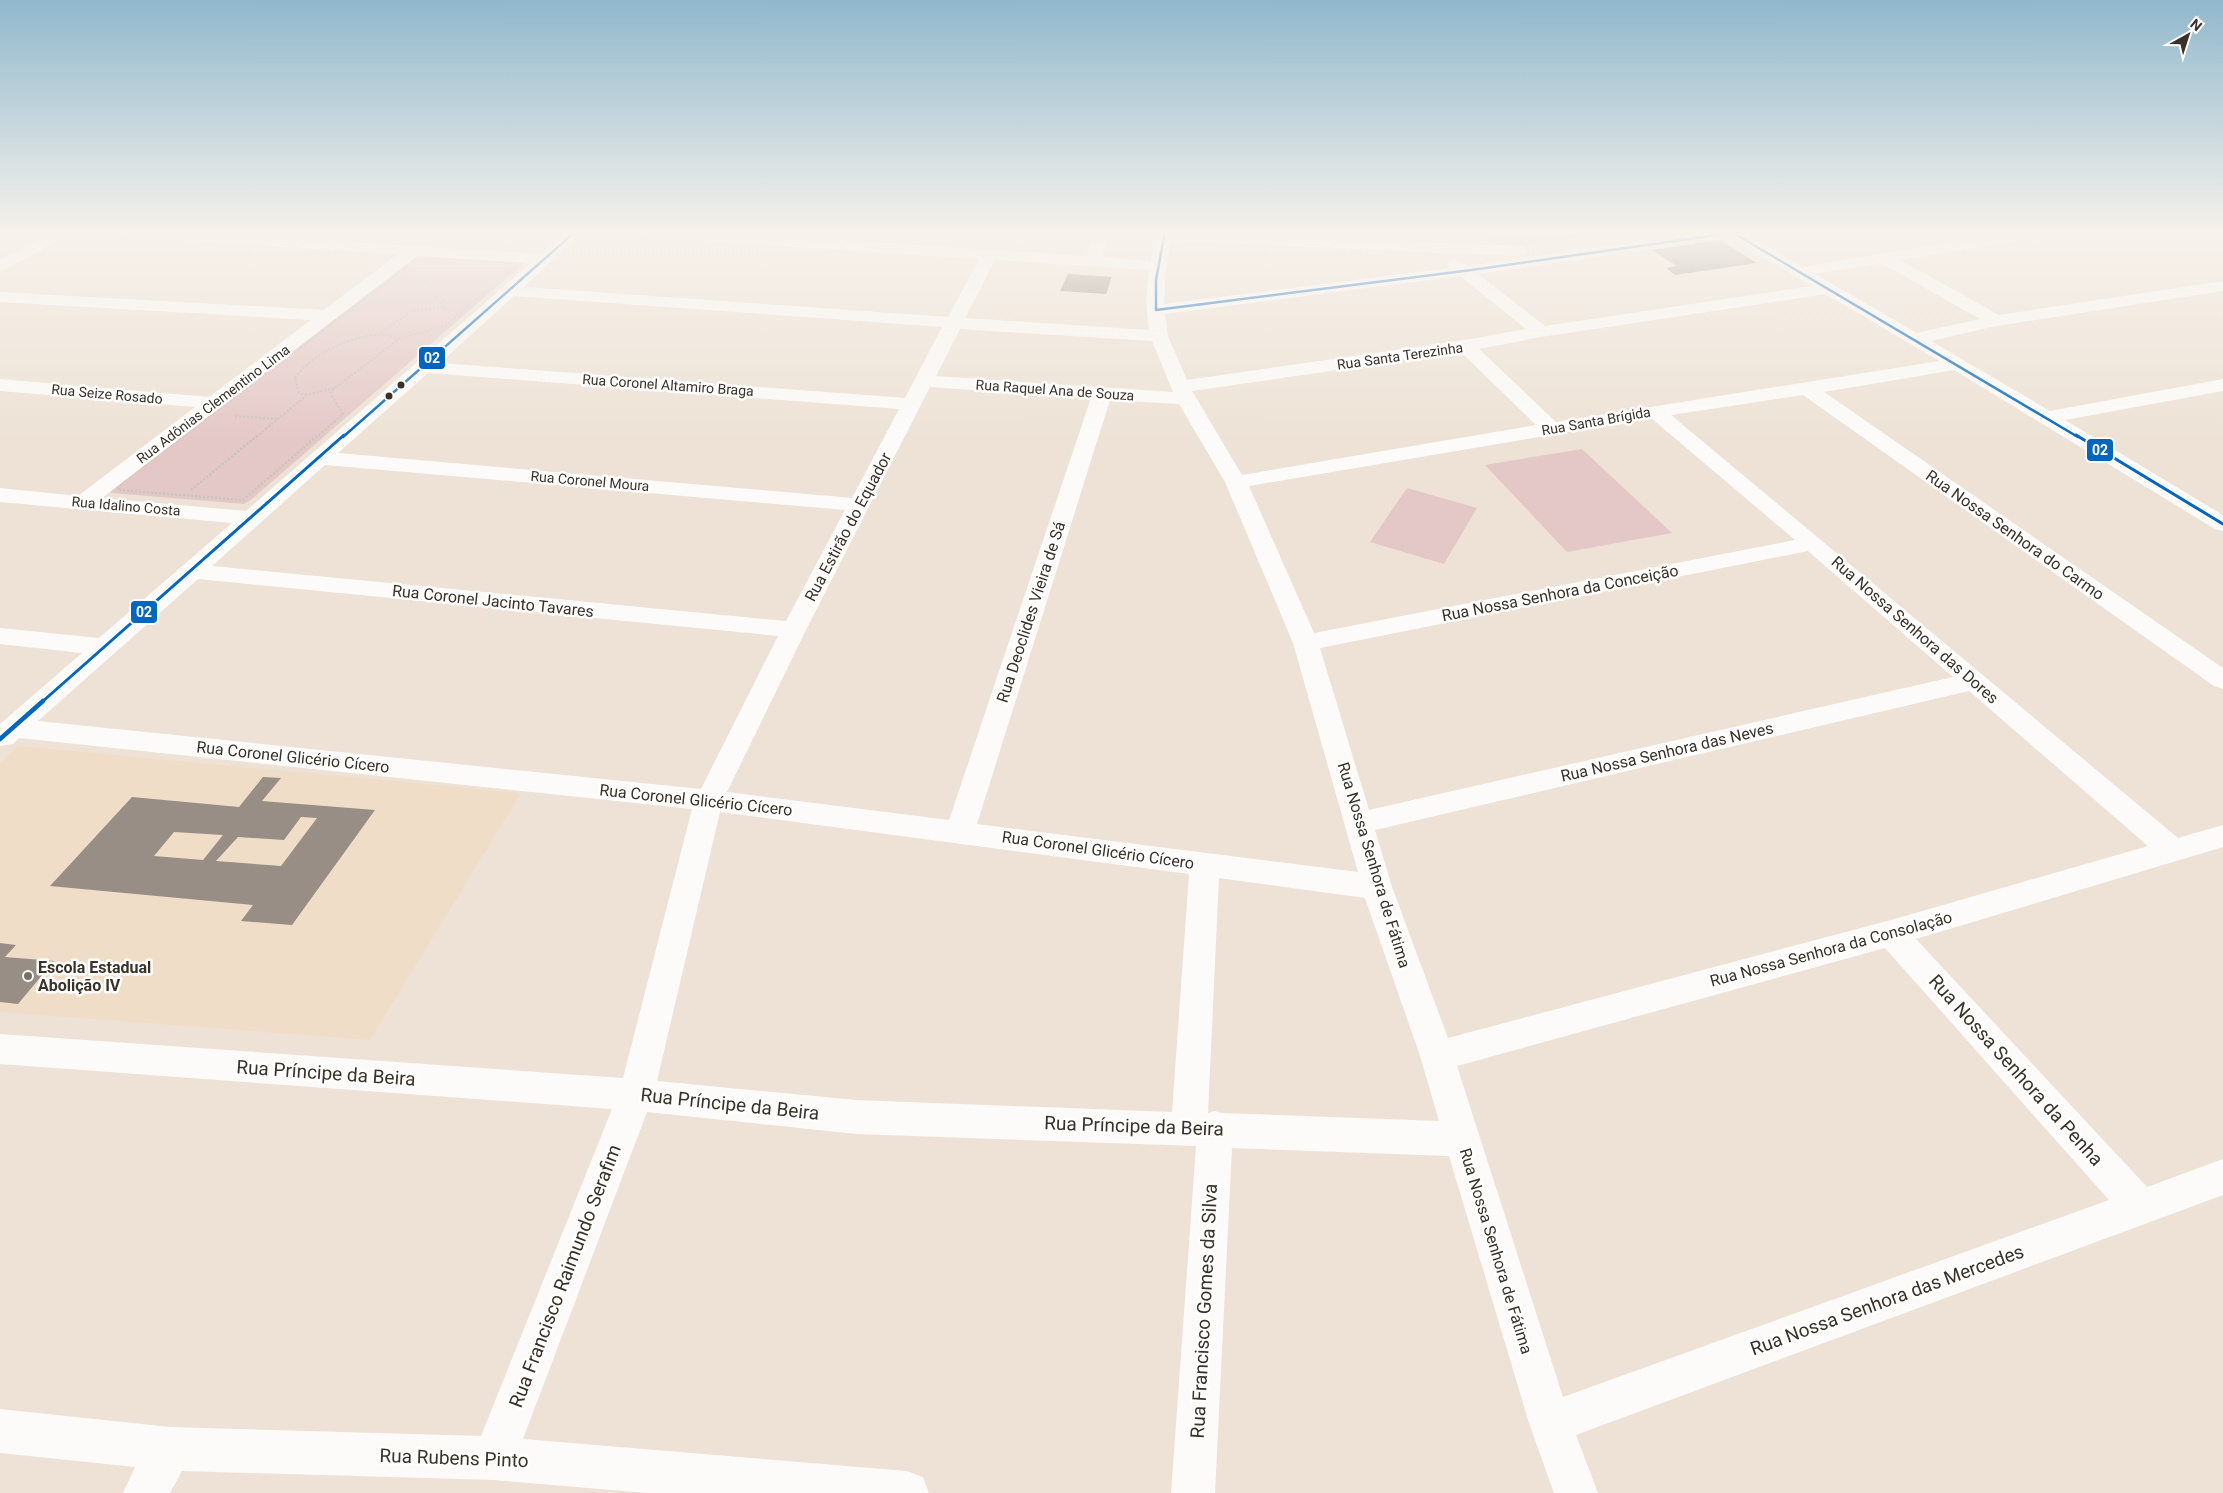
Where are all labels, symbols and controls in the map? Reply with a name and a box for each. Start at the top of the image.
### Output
north arrow [2163,10,2213,60]
text: N [2187,16,2205,34]
street label: Rua Santa Terezinha [1336,339,1464,373]
street label: Rua Adônias Clementino Lima [133,341,293,467]
line badge: 02 [418,346,446,370]
text: 02 [424,350,440,366]
street label: Rua Coronel Altamiro Braga [582,371,754,399]
street label: Rua Raquel Ana de Souza [975,376,1135,404]
unlabelled marker [396,380,406,390]
street label: Rua Seize Rosado [51,381,163,407]
unlabelled marker [384,391,394,401]
street label: Rua Santa Brígida [1540,404,1652,438]
line badge: 02 [2086,438,2114,462]
text: 02 [2092,442,2108,458]
street label: Rua Estirão do Equador [801,449,896,605]
street label: Rua Nossa Senhora do Carmo [1922,466,2108,604]
street label: Rua Coronel Moura [530,468,650,494]
street label: Rua Idalino Costa [71,493,181,519]
street label: Rua Deoclides Vieira de Sá [993,519,1069,705]
street label: Rua Nossa Senhora das Dores [1828,552,2002,708]
street label: Rua Nossa Senhora da Conceição [1440,561,1680,625]
street label: Rua Coronel Jacinto Tavares [391,581,595,621]
line badge: 02 [130,600,158,624]
text: 02 [136,604,152,620]
street label: Rua Nossa Senhora das Neves [1559,718,1775,786]
street label: Rua Coronel Glicério Cícero [196,737,390,777]
street label: Rua Nossa Senhora de Fátima [1334,760,1414,970]
street label: Rua Coronel Glicério Cícero [599,780,793,820]
street label: Rua Coronel Glicério Cícero [1001,827,1195,873]
street label: Rua Nossa Senhora da Consolação [1708,907,1954,991]
place label: Escola Estadual Abolição IV [38,958,151,995]
marker: Escola Estadual Abolição IV [22,970,34,982]
street label: Rua Nossa Senhora da Penha [1924,970,2108,1170]
street label: Rua Príncipe da Beira [236,1055,416,1091]
street label: Rua Príncipe da Beira [640,1083,820,1125]
street label: Rua Príncipe da Beira [1044,1111,1224,1141]
street label: Rua Francisco Raimundo Serafim [504,1141,626,1411]
street label: Rua Nossa Senhora de Fátima [1456,1146,1536,1356]
street label: Rua Francisco Gomes da Silva [1186,1183,1222,1439]
street label: Rua Nossa Senhora das Mercedes [1747,1240,2027,1360]
street label: Rua Rubens Pinto [379,1444,529,1472]

